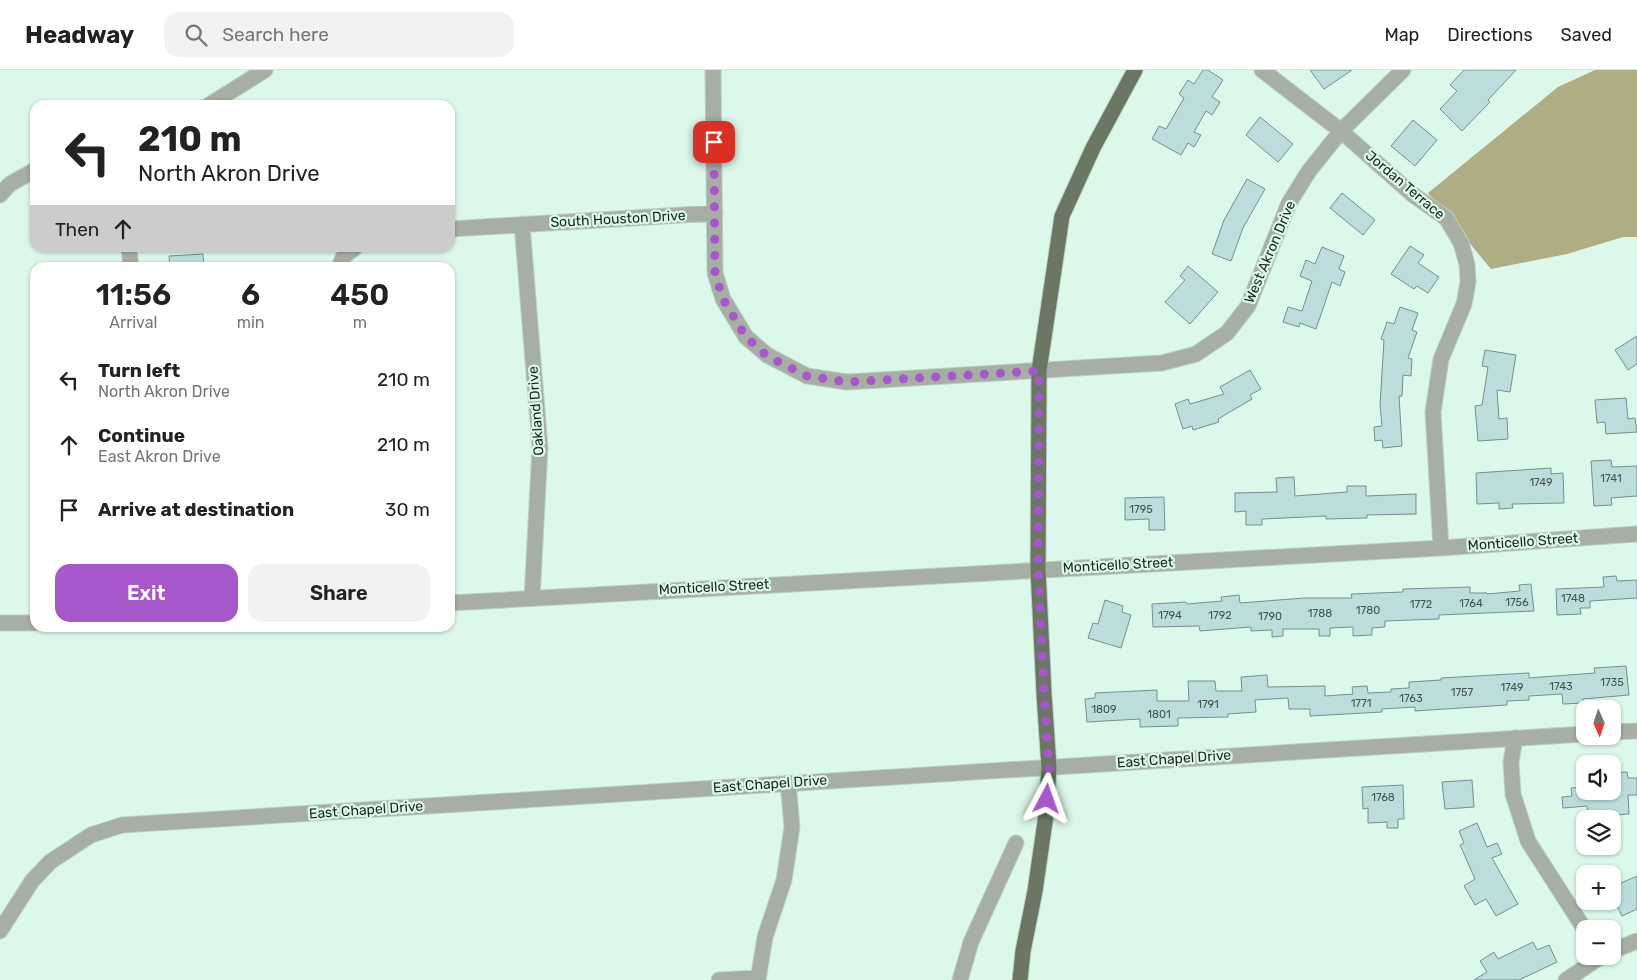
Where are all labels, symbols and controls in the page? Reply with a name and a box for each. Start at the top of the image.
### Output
search box [164,12,514,57]
text: Headway [25,21,134,49]
icon: search [182,21,210,49]
text: Search here [222,23,329,46]
text: Map [1384,24,1419,46]
text: Directions [1447,24,1533,46]
text: Saved [1561,24,1612,46]
text: 210 m [138,118,241,160]
icon: left [55,120,120,185]
pin [693,121,735,163]
icon: arrive [700,128,728,156]
street label: Jordan Terrace [1362,147,1448,223]
text: North Akron Drive [138,160,320,187]
street label: West Akron Drive [1241,198,1299,306]
street label: South Houston Drive [550,207,686,231]
icon: ahead [109,215,137,243]
text: Then [55,218,99,241]
text: 11:56 [96,277,171,313]
text: 6 [241,277,260,313]
text: 450 [330,277,389,313]
text: Arrival [109,313,157,332]
text: min [237,313,265,332]
text: m [353,313,367,332]
text: Turn left [98,359,180,382]
icon: left [55,366,83,394]
street label: Oakland Drive [524,366,548,456]
text: 210 m [377,368,430,391]
text: North Akron Drive [98,382,230,401]
text: Continue [98,424,185,447]
icon: ahead [55,431,83,459]
text: 210 m [377,433,430,456]
text: East Akron Drive [98,447,221,466]
house number: 1741 [1600,472,1622,485]
house number: 1749 [1529,476,1553,489]
icon: arrive [55,496,83,524]
text: Arrive at destination [98,498,294,521]
text: 30 m [385,498,430,521]
house number: 1795 [1129,503,1153,516]
street label: Monticello Street [1467,530,1579,554]
street label: Monticello Street [1062,554,1174,576]
button: Exit [55,564,238,622]
button: Share [248,564,430,622]
street label: Monticello Street [658,576,770,598]
house number: 1748 [1561,592,1585,605]
house number: 1756 [1505,596,1529,609]
house number: 1764 [1459,597,1483,610]
house number: 1772 [1410,598,1432,611]
house number: 1780 [1356,604,1380,617]
house number: 1788 [1308,607,1332,620]
house number: 1794 [1158,609,1182,622]
house number: 1792 [1208,609,1232,622]
house number: 1790 [1258,610,1282,623]
house number: 1735 [1600,676,1624,689]
house number: 1743 [1549,680,1573,693]
house number: 1749 [1500,681,1524,694]
house number: 1757 [1451,686,1474,699]
house number: 1763 [1399,692,1423,705]
house number: 1771 [1351,697,1371,710]
house number: 1791 [1197,698,1219,711]
north arrow [1576,700,1621,745]
map controls [1576,700,1621,965]
house number: 1809 [1091,703,1117,716]
house number: 1801 [1147,708,1171,721]
street label: East Chapel Drive [1116,747,1232,771]
button: sound [1576,755,1621,800]
street label: East Chapel Drive [712,772,828,796]
position arrow [1020,772,1072,824]
house number: 1768 [1371,791,1395,804]
street label: East Chapel Drive [308,798,424,822]
button: layers [1576,810,1621,855]
button: + [1576,865,1621,910]
button: − [1576,920,1621,965]

